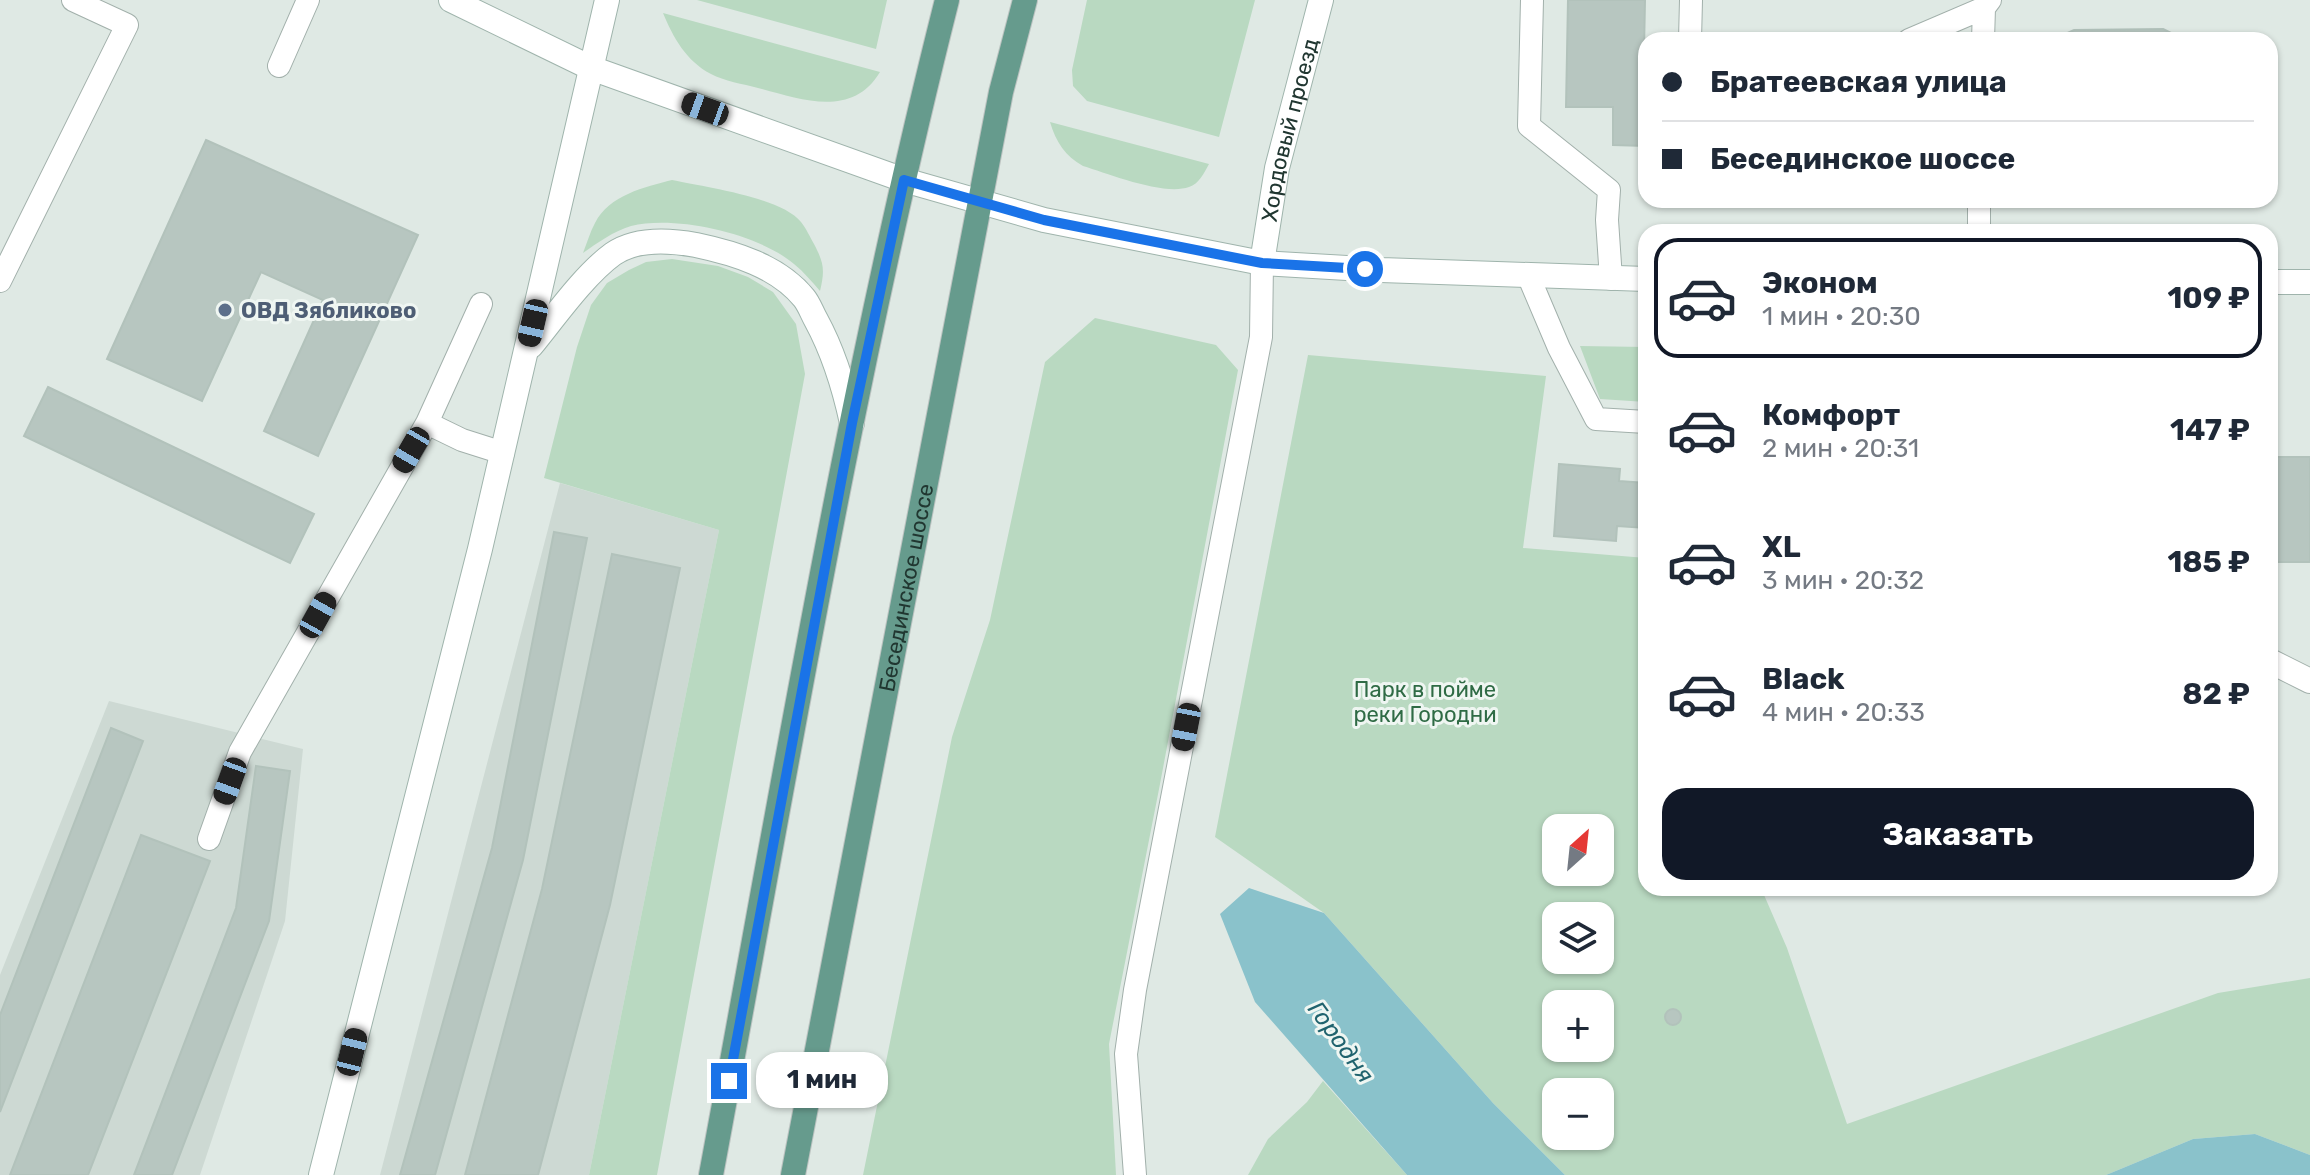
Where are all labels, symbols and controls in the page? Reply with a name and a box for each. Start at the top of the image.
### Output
street label: Хордовый проезд [1256,35,1324,224]
text: Братеевская улица [1710,64,2007,100]
car [678,90,732,128]
text: Бесединское шоссе [1710,141,2015,177]
route start [1347,251,1383,287]
icon: car [1666,262,1738,334]
text: Эконом [1762,265,1878,301]
text: 109 ₽ [2167,280,2250,316]
place label: ОВД Зябликово [241,297,416,324]
car [516,297,550,349]
marker: ОВД Зябликово [216,301,234,319]
text: 1 мин · 20:30 [1762,301,1921,332]
icon: car [1666,394,1738,466]
text: Комфорт [1762,397,1900,433]
text: 147 ₽ [2170,412,2250,448]
car [389,423,433,477]
text: 2 мин · 20:31 [1762,433,1919,464]
street label: Бесединское шоссе [873,482,939,694]
icon: car [1666,526,1738,598]
text: XL [1762,529,1801,565]
text: 185 ₽ [2167,544,2250,580]
text: 3 мин · 20:32 [1762,565,1924,596]
car [296,588,340,642]
icon: car [1666,658,1738,730]
text: Black [1762,661,1845,697]
park label: Парк в пойме реки Городни [1353,676,1497,728]
text: 82 ₽ [2182,676,2250,712]
text: 4 мин · 20:33 [1762,697,1925,728]
car [1170,701,1202,753]
car [211,754,249,808]
button: Заказать [1662,788,2254,880]
north arrow [1542,814,1614,886]
map controls [1542,814,1614,1150]
button: layers [1542,902,1614,974]
button: + [1542,990,1614,1062]
water label: Городня [1302,996,1380,1088]
car [335,1026,369,1078]
callout: 1 мин [757,1053,889,1109]
route end [711,1063,747,1099]
text: 1 мин [787,1064,857,1095]
button: − [1542,1078,1614,1150]

